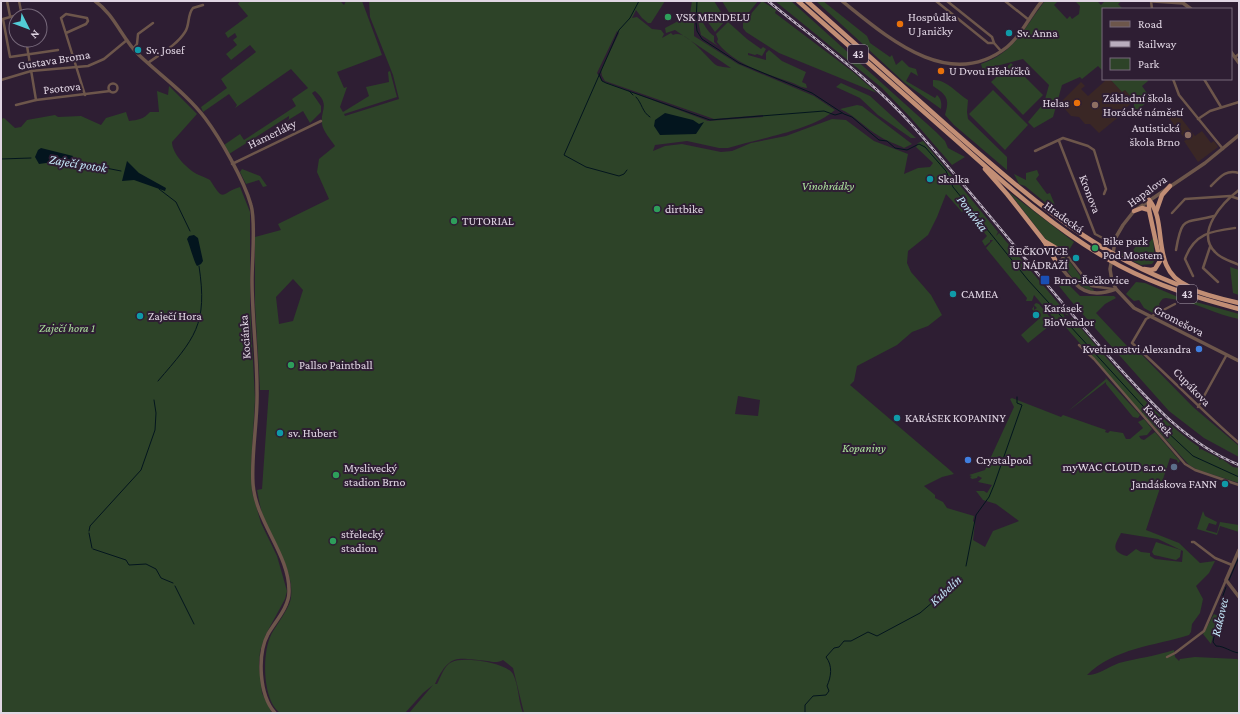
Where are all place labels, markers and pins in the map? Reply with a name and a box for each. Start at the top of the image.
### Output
place label: VSK MENDELU [676,10,750,24]
place label: Hospůdka U Janičky [908,10,957,38]
marker: VSK MENDELU [663,12,673,22]
marker: Hospůdka U Janičky [895,19,905,29]
place label: Sv. Anna [1017,26,1058,40]
marker: Sv. Anna [1004,28,1014,38]
place label: Sv. Josef [146,43,186,57]
marker: Sv. Josef [133,45,143,55]
place label: U Dvou Hřebíčků [949,64,1031,78]
marker: U Dvou Hřebíčků [936,66,946,76]
place label: Základní škola Horácké náměstí [1103,91,1184,119]
place label: Helas [1042,96,1069,110]
marker: Helas [1072,98,1082,108]
marker: Základní škola Horácké náměstí [1090,100,1100,110]
place label: Autistická škola Brno [1130,121,1180,149]
marker: Autistická škola Brno [1183,130,1193,140]
place label: Skalka [938,172,970,186]
marker: Skalka [925,174,935,184]
place label: dirtbike [665,202,703,216]
marker: dirtbike [652,204,662,214]
place label: TUTORIAL [462,214,514,228]
marker: TUTORIAL [449,216,459,226]
place label: Bike park Pod Mostem [1103,234,1163,262]
marker: Bike park Pod Mostem [1090,243,1100,253]
place label: ŘEČKOVICE U NÁDRAŽÍ [1009,244,1068,272]
marker: ŘEČKOVICE U NÁDRAŽÍ [1071,253,1081,263]
place label: Brno-Řečkovice [1054,273,1129,287]
marker: Brno-Řečkovice [1039,274,1051,286]
place label: CAMEA [961,287,998,301]
marker: CAMEA [948,289,958,299]
place label: Karásek BioVendor [1044,301,1095,329]
place label: Zaječí Hora [148,309,202,323]
marker: Karásek BioVendor [1031,310,1041,320]
marker: Zaječí Hora [135,311,145,321]
place label: Kvetinarstvi Alexandra [1082,342,1191,356]
marker: Kvetinarstvi Alexandra [1194,344,1204,354]
place label: Pallso Paintball [299,358,373,372]
marker: Pallso Paintball [286,360,296,370]
place label: KARÁSEK KOPANINY [905,411,1006,425]
marker: KARÁSEK KOPANINY [892,413,902,423]
place label: sv. Hubert [288,426,338,440]
marker: sv. Hubert [275,428,285,438]
place label: Crystalpool [976,453,1032,467]
marker: Crystalpool [963,455,973,465]
place label: myWAC CLOUD s.r.o. [1063,460,1166,474]
place label: Myslivecký stadion Brno [344,461,406,489]
marker: myWAC CLOUD s.r.o. [1169,462,1179,472]
marker: Myslivecký stadion Brno [331,470,341,480]
place label: Jandáskova FANN [1131,477,1217,491]
marker: Jandáskova FANN [1220,479,1230,489]
place label: střelecký stadion [341,527,384,555]
marker: střelecký stadion [328,536,338,546]

